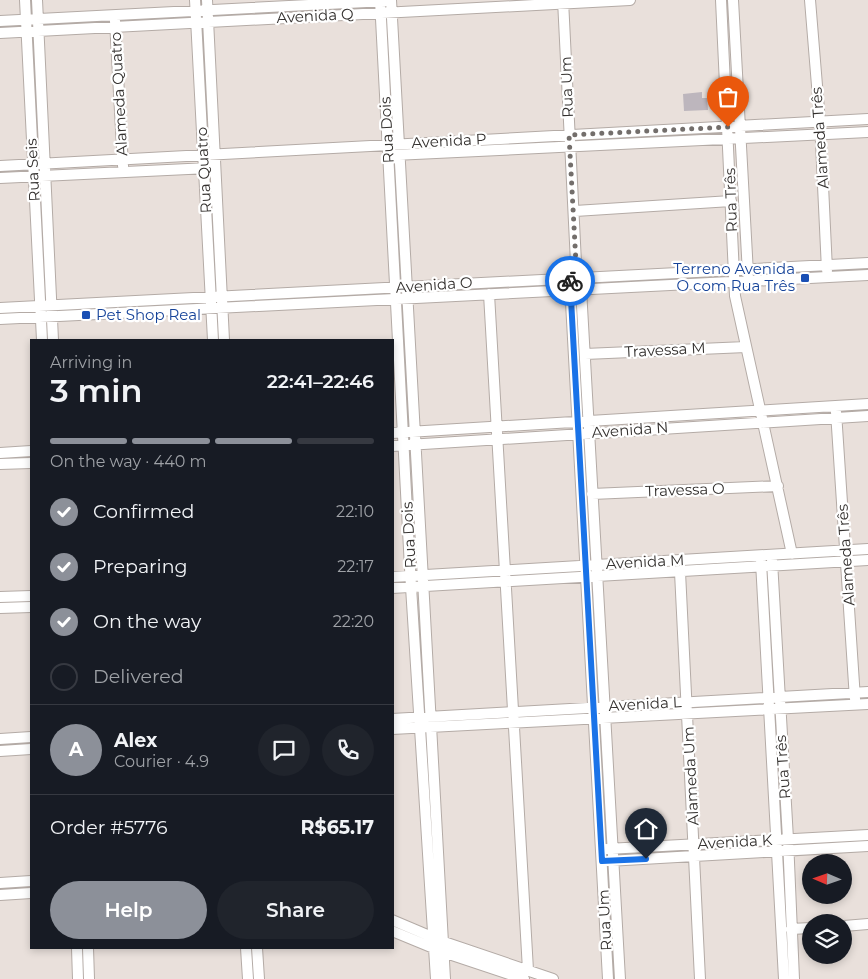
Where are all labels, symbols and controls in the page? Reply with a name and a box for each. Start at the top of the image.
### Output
street label: Avenida Q [276,4,354,27]
street label: Alameda Quatro [106,31,131,157]
street label: Rua Um [556,56,577,118]
pin [707,76,749,127]
icon: bag [714,83,742,111]
street label: Alameda Três [806,86,833,190]
street label: Rua Dois [375,96,398,164]
street label: Rua Quatro [192,126,215,214]
street label: Avenida P [411,129,487,152]
street label: Rua Seis [21,138,44,202]
street label: Rua Três [720,168,741,232]
courier [545,256,595,306]
place label: Terreno Avenida O com Rua Três [673,259,795,295]
icon: bike [556,267,584,295]
street label: Avenida O [395,272,473,297]
marker: Terreno Avenida O com Rua Três [799,272,811,284]
place label: Pet Shop Real [96,305,201,324]
marker: Pet Shop Real [80,309,92,321]
street label: Travessa M [624,338,706,361]
text: Arriving in [50,353,132,372]
text: 22:41–22:46 [267,370,374,393]
text: 3 min [50,371,142,410]
street label: Avenida N [591,417,669,442]
text: On the way · 440 m [50,452,206,471]
street label: Travessa O [645,479,725,500]
icon: check [50,498,78,526]
text: Confirmed [93,500,194,523]
street label: Rua Dois [397,501,420,569]
text: 22:10 [336,502,374,521]
street label: Alameda Três [832,503,859,607]
street label: Avenida M [605,550,685,573]
icon: check [50,553,78,581]
text: Preparing [93,555,188,578]
text: 22:17 [337,557,374,576]
icon: check [50,608,78,636]
text: On the way [93,610,201,633]
text: 22:20 [333,612,374,631]
text: Delivered [93,665,184,688]
street label: Avenida L [608,692,682,715]
button: chat [258,724,310,776]
button: phone [322,724,374,776]
street label: Alameda Um [678,726,703,826]
text: Alex [114,729,157,752]
street label: Rua Três [771,734,794,800]
text: A [69,738,83,761]
text: Courier · 4.9 [114,752,209,771]
pin [625,808,667,859]
icon: home [632,815,660,843]
text: Order #5776 [50,816,168,839]
text: R$65.17 [301,816,374,839]
street label: Avenida K [697,830,773,853]
north arrow [802,854,852,904]
map controls [802,854,852,964]
button: Help [50,881,207,939]
button: Share [217,881,374,939]
street label: Rua Um [593,889,616,951]
button: layers [802,914,852,964]

